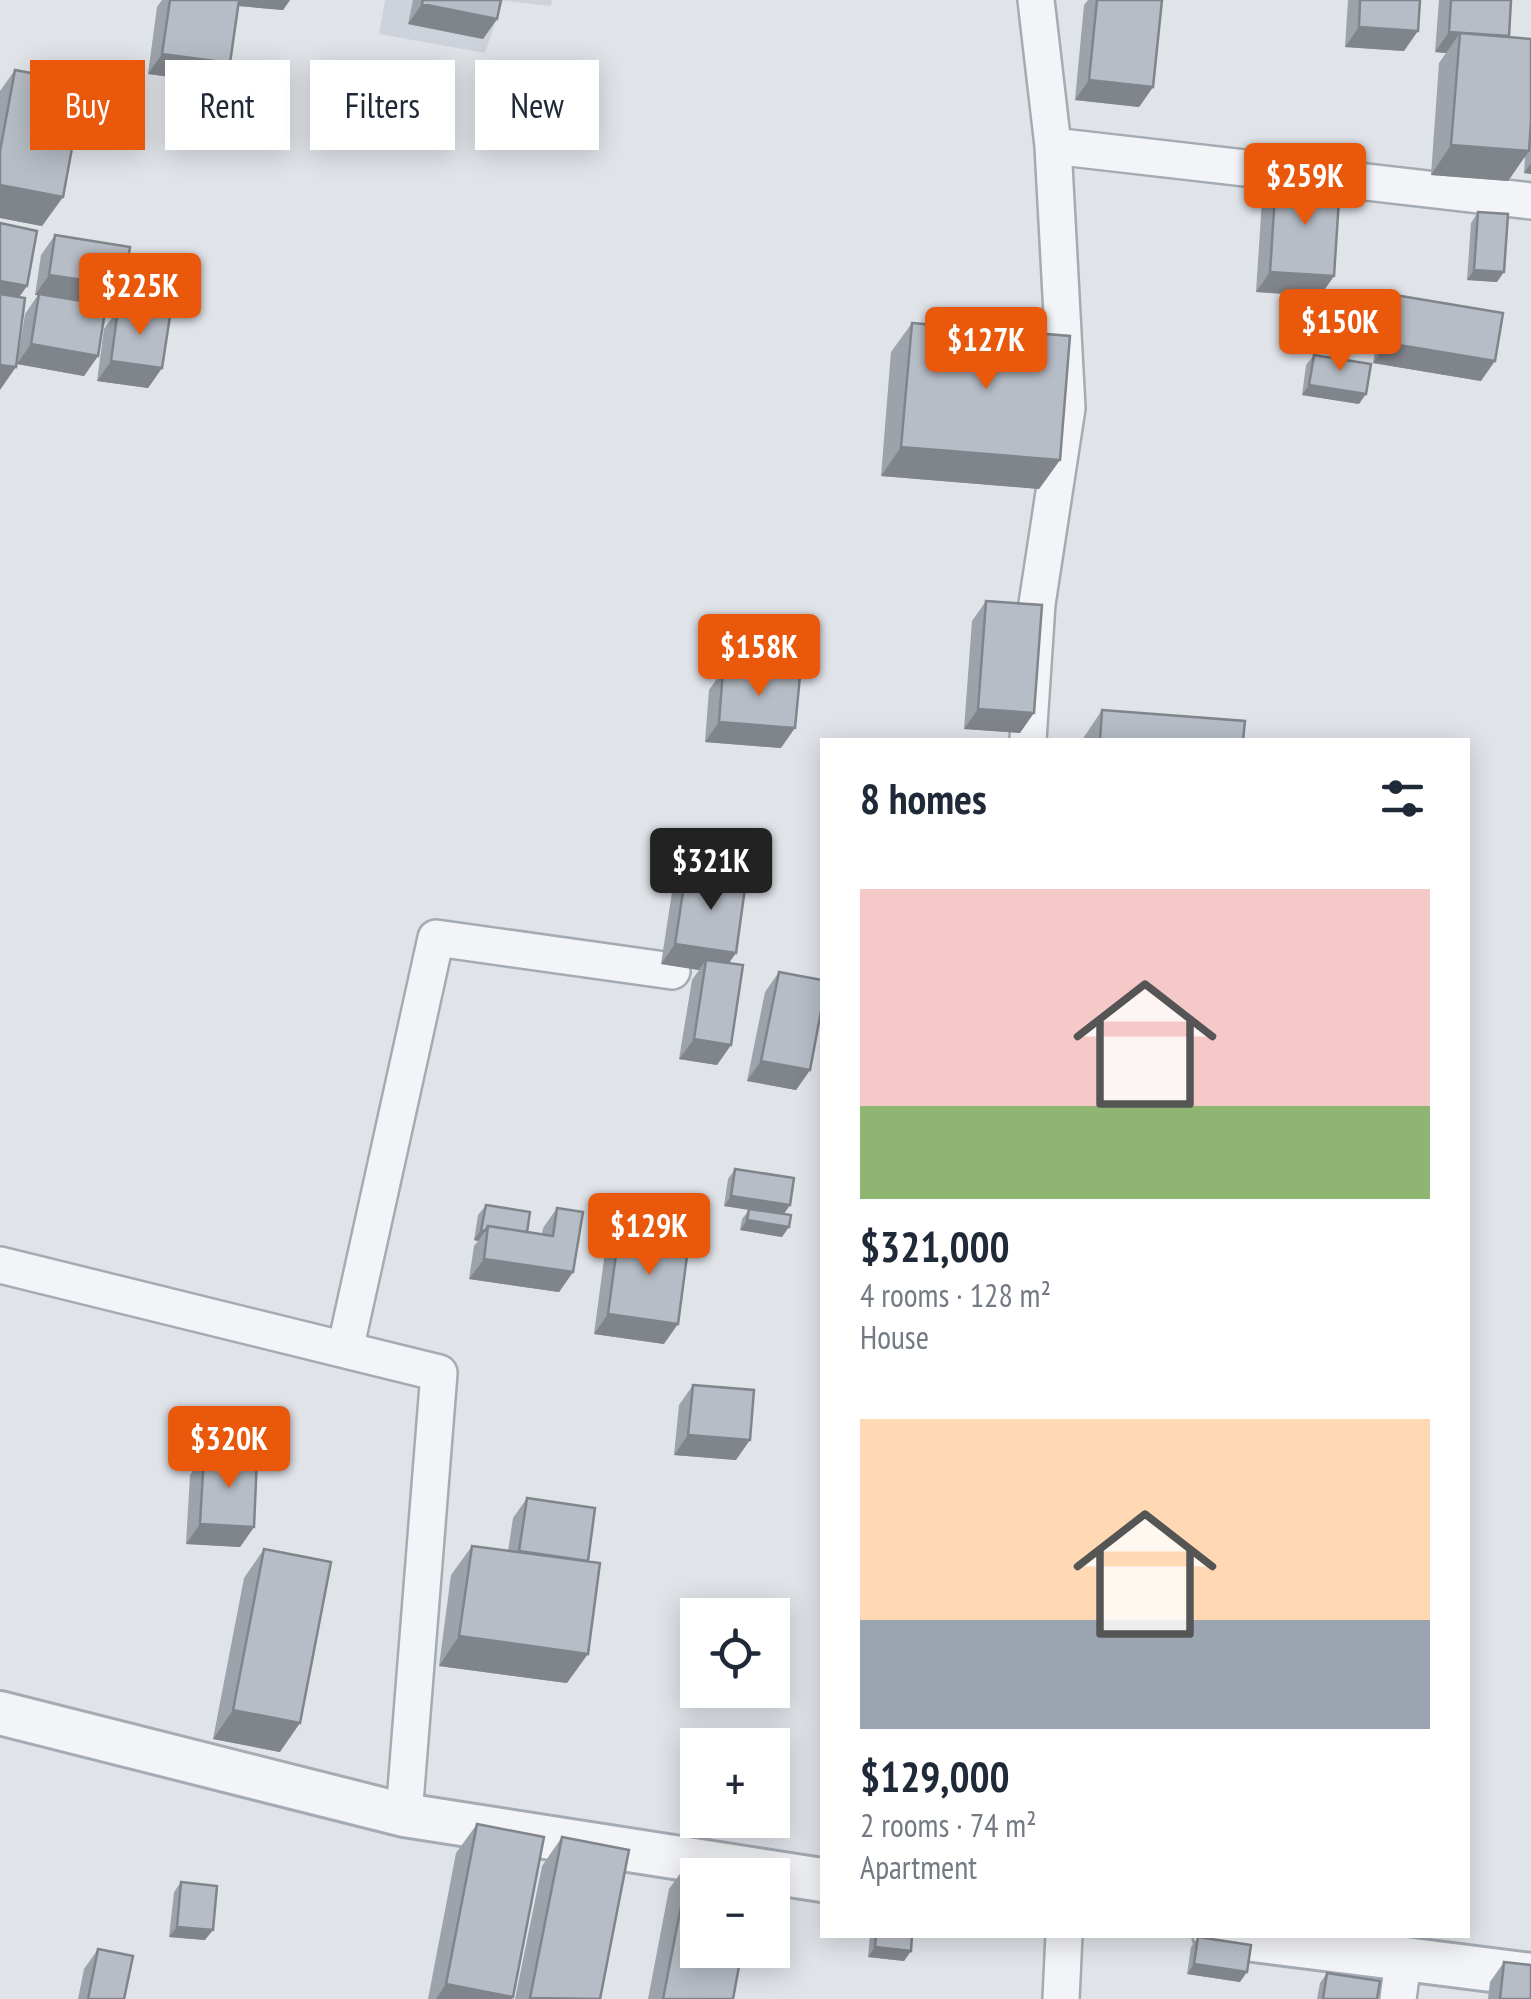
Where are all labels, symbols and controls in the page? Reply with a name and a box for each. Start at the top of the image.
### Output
chip: Buy [30,60,145,150]
chip: Rent [165,60,290,150]
chip: Filters [310,60,455,150]
chip: New [475,60,599,150]
pin: $259K [1235,143,1375,228]
text: $259K [1266,154,1344,196]
pin: $225K [70,253,210,338]
text: $225K [101,264,179,306]
pin: $150K [1270,289,1410,374]
text: $150K [1301,300,1379,342]
pin: $127K [916,307,1056,392]
text: $127K [947,318,1025,360]
pin: $158K [689,614,829,699]
text: $158K [720,625,798,667]
text: 8 homes [860,771,987,826]
icon: filters [1375,771,1430,826]
pin: $321K [641,828,781,913]
text: $321K [672,839,750,881]
icon: home [1055,954,1235,1134]
pin: $129K [579,1193,719,1278]
text: $129K [610,1204,688,1246]
text: $321,000 [860,1219,1010,1274]
text: 4 rooms · 128 m² [860,1274,1051,1316]
text: House [860,1316,929,1358]
pin: $320K [159,1406,299,1491]
text: $320K [190,1417,268,1459]
icon: home [1055,1484,1235,1664]
map controls [680,1598,790,1968]
button: locate [680,1598,790,1708]
button: + [680,1728,790,1838]
text: $129,000 [860,1749,1010,1804]
text: 2 rooms · 74 m² [860,1804,1037,1846]
text: Apartment [860,1846,977,1888]
button: − [680,1858,790,1968]

